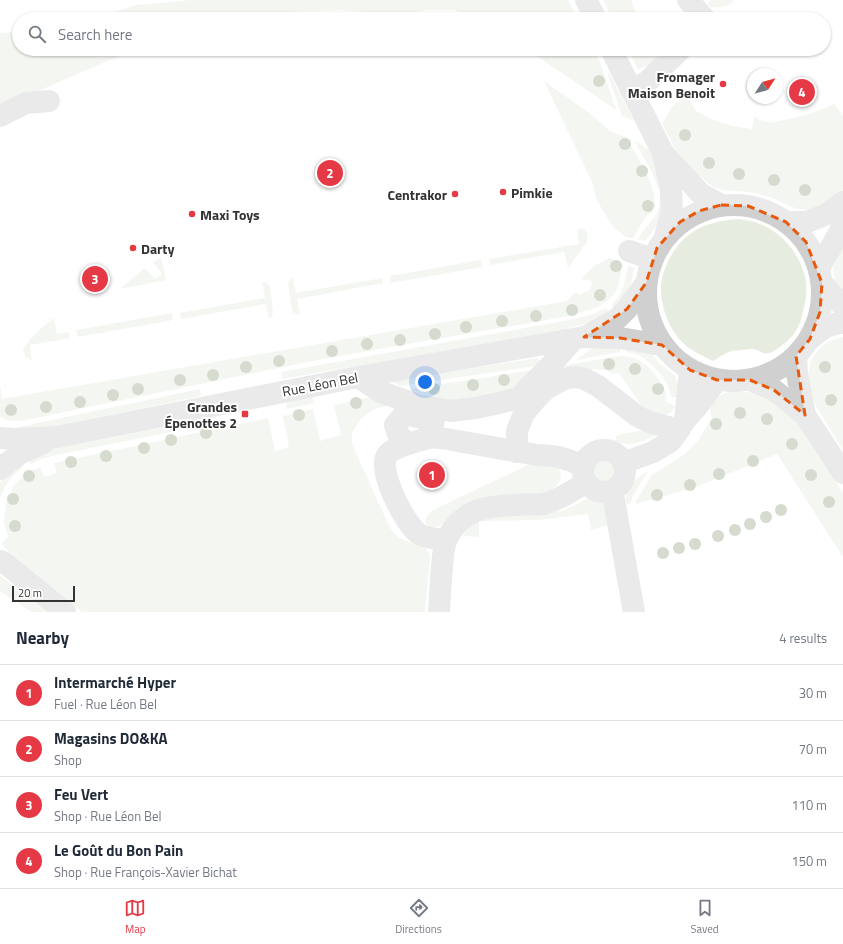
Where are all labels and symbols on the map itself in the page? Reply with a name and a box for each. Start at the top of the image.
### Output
place label: Fromager Maison Benoit [628,66,715,103]
north arrow [747,68,783,104]
pin: 4 [789,77,815,107]
marker: Fromager Maison Benoit [718,79,728,89]
pin: 2 [317,158,343,188]
place label: Pimkie [511,182,553,203]
place label: Centrakor [387,184,447,205]
marker: Pimkie [498,187,508,197]
marker: Centrakor [450,189,460,199]
place label: Maxi Toys [200,204,260,225]
marker: Maxi Toys [187,209,197,219]
place label: Darty [141,238,174,259]
marker: Darty [128,243,138,253]
pin: 3 [82,264,108,294]
street label: Rue Léon Bel [280,366,360,402]
your location [415,372,435,392]
place label: Grandes Épenottes 2 [164,396,237,433]
marker: Grandes Épenottes 2 [240,409,250,419]
pin: 1 [419,460,445,490]
scale bar [12,584,75,603]

